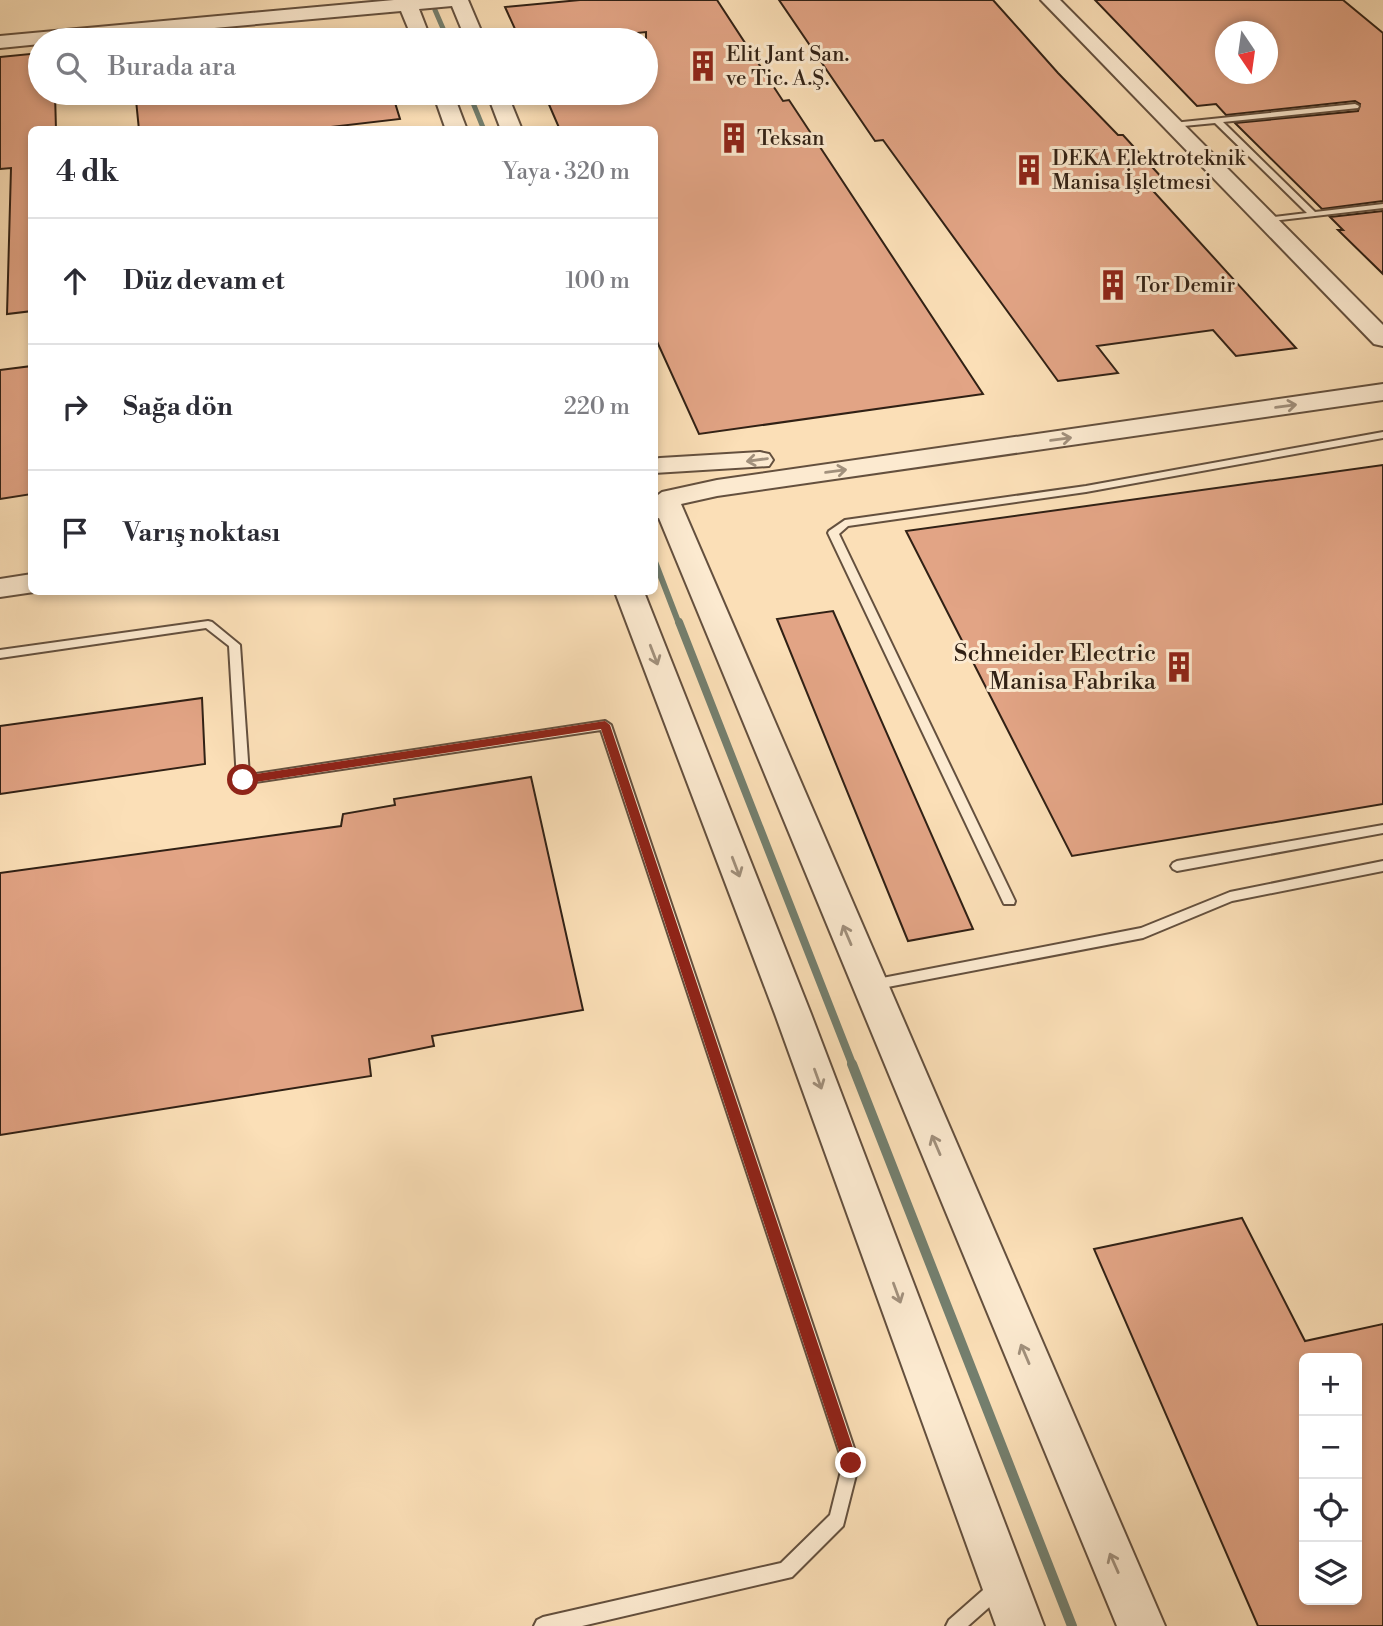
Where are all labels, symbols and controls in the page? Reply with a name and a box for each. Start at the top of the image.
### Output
north arrow [1215,21,1278,84]
search box [28,28,658,105]
place label: Elit Jant San. ve Tic. A.Ş. [725,42,849,92]
icon: search [52,48,90,86]
building icon: Elit Jant San. ve Tic. A.Ş. [686,49,720,83]
text: Burada ara [108,51,236,83]
building icon: Teksan [717,121,751,155]
place label: Teksan [757,126,825,152]
place label: DEKA Elektroteknik Manisa İşletmesi [1052,146,1246,196]
text: 4 dk [56,153,118,191]
building icon: DEKA Elektroteknik Manisa İşletmesi [1012,153,1046,187]
text: Yaya · 320 m [503,158,630,186]
icon: ahead [56,262,94,300]
text: Düz devam et [123,265,285,297]
text: 100 m [565,267,630,295]
building icon: Tor Demir [1096,268,1130,302]
place label: Tor Demir [1136,273,1235,299]
icon: right [56,388,94,426]
text: Sağa dön [123,391,233,423]
text: 220 m [564,393,630,421]
one-way arrow [1274,399,1297,412]
one-way arrow [1049,432,1072,445]
one-way arrow [746,454,769,467]
one-way arrow [824,464,847,477]
icon: arrive [56,514,94,552]
text: Varış noktası [123,517,280,549]
place label: Schneider Electric Manisa Fabrika [954,639,1157,697]
one-way arrow [648,644,661,666]
building icon: Schneider Electric Manisa Fabrika [1162,650,1196,684]
route start [227,764,258,795]
one-way arrow [731,856,744,877]
one-way arrow [840,925,853,947]
one-way arrow [813,1068,825,1090]
one-way arrow [928,1135,941,1156]
one-way arrow [892,1281,904,1303]
one-way arrow [1017,1344,1030,1366]
map controls [1299,1353,1362,1605]
button: + [1299,1353,1362,1416]
button: − [1299,1416,1362,1479]
route end [835,1447,866,1478]
button: locate [1299,1479,1362,1542]
button: layers [1299,1542,1362,1605]
one-way arrow [1107,1553,1120,1575]

